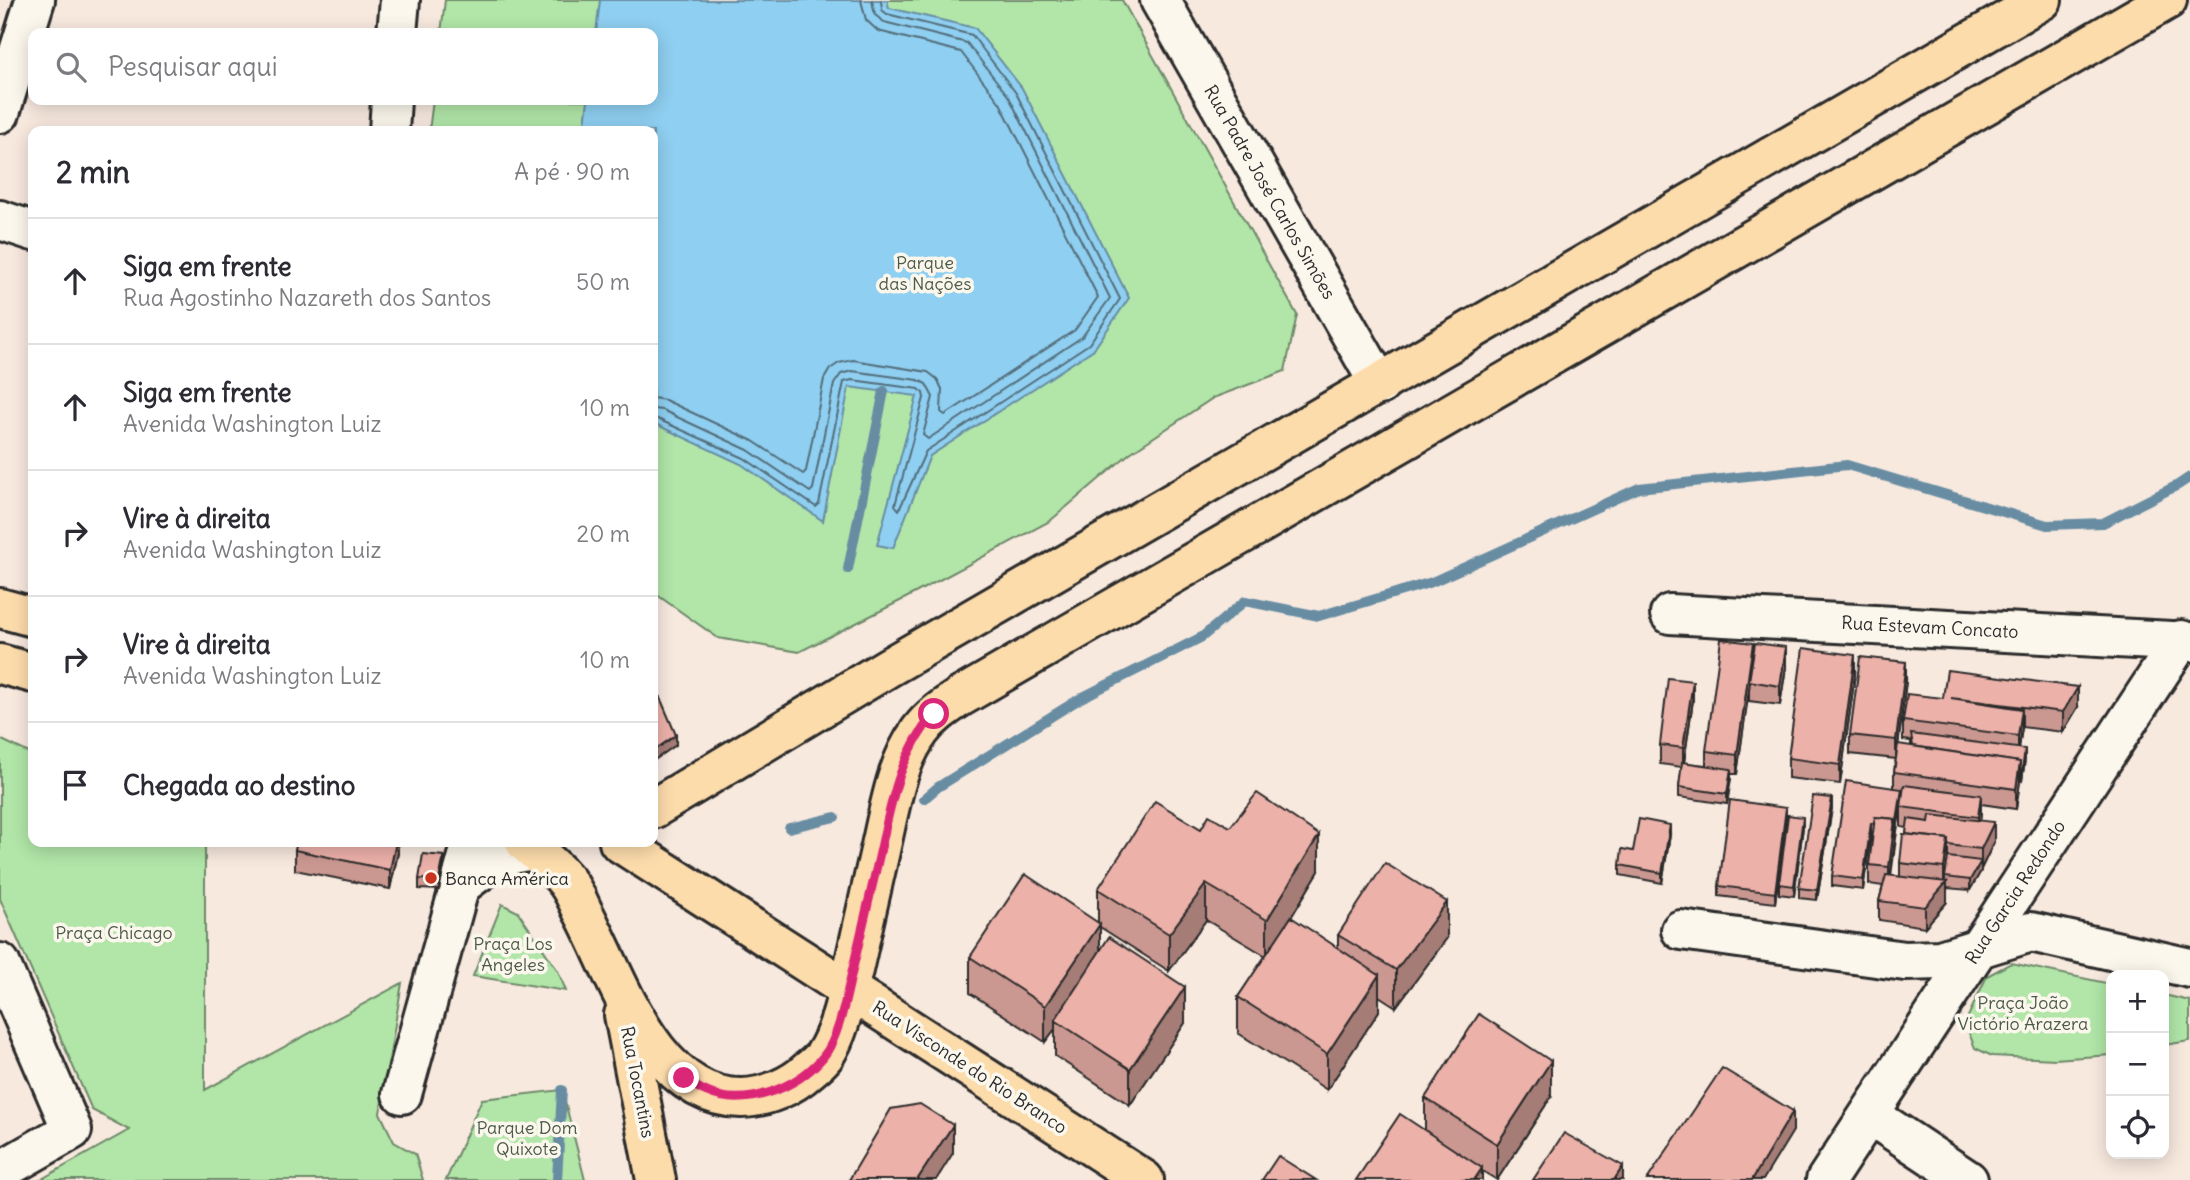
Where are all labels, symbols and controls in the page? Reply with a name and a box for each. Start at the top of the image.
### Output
search box [28,28,658,105]
icon: search [52,48,90,86]
text: Pesquisar aqui [108,50,277,83]
street label: Rua Padre José Carlos Simões [1199,81,1341,303]
text: 2 min [56,153,130,191]
text: A pé · 90 m [514,157,630,186]
text: Siga em frente [123,250,291,283]
park label: Parque das Nações [879,251,971,295]
icon: ahead [56,262,94,300]
text: 50 m [576,267,630,296]
text: Rua Agostinho Nazareth dos Santos [123,283,491,312]
text: Siga em frente [123,376,291,409]
icon: ahead [56,388,94,426]
text: 10 m [580,393,630,422]
text: Avenida Washington Luiz [123,409,381,438]
text: Vire à direita [123,502,271,535]
icon: right [56,514,94,552]
text: 20 m [577,519,630,548]
text: Avenida Washington Luiz [123,535,381,564]
street label: Rua Estevam Concato [1841,611,2019,643]
text: Vire à direita [123,628,271,661]
icon: right [56,640,94,678]
text: 10 m [580,645,630,674]
text: Avenida Washington Luiz [123,661,381,690]
route start [918,698,949,729]
icon: arrive [56,766,94,804]
text: Chegada ao destino [123,769,355,802]
street label: Rua Garcia Redondo [1960,816,2070,968]
place label: Banca América [445,867,569,890]
marker: Banca América [423,870,439,886]
park label: Praça Chicago [55,921,173,944]
park label: Praça Los Angeles [473,932,553,976]
map controls [2106,970,2169,1159]
button: + [2106,970,2169,1033]
park label: Praça João Victório Arazera [1958,991,2088,1035]
street label: Rua Visconde do Rio Branco [868,995,1072,1139]
street label: Rua Tocantins [616,1024,660,1140]
button: − [2106,1033,2169,1096]
route end [668,1062,699,1093]
button: locate [2106,1096,2169,1159]
park label: Parque Dom Quixote [477,1116,578,1160]

